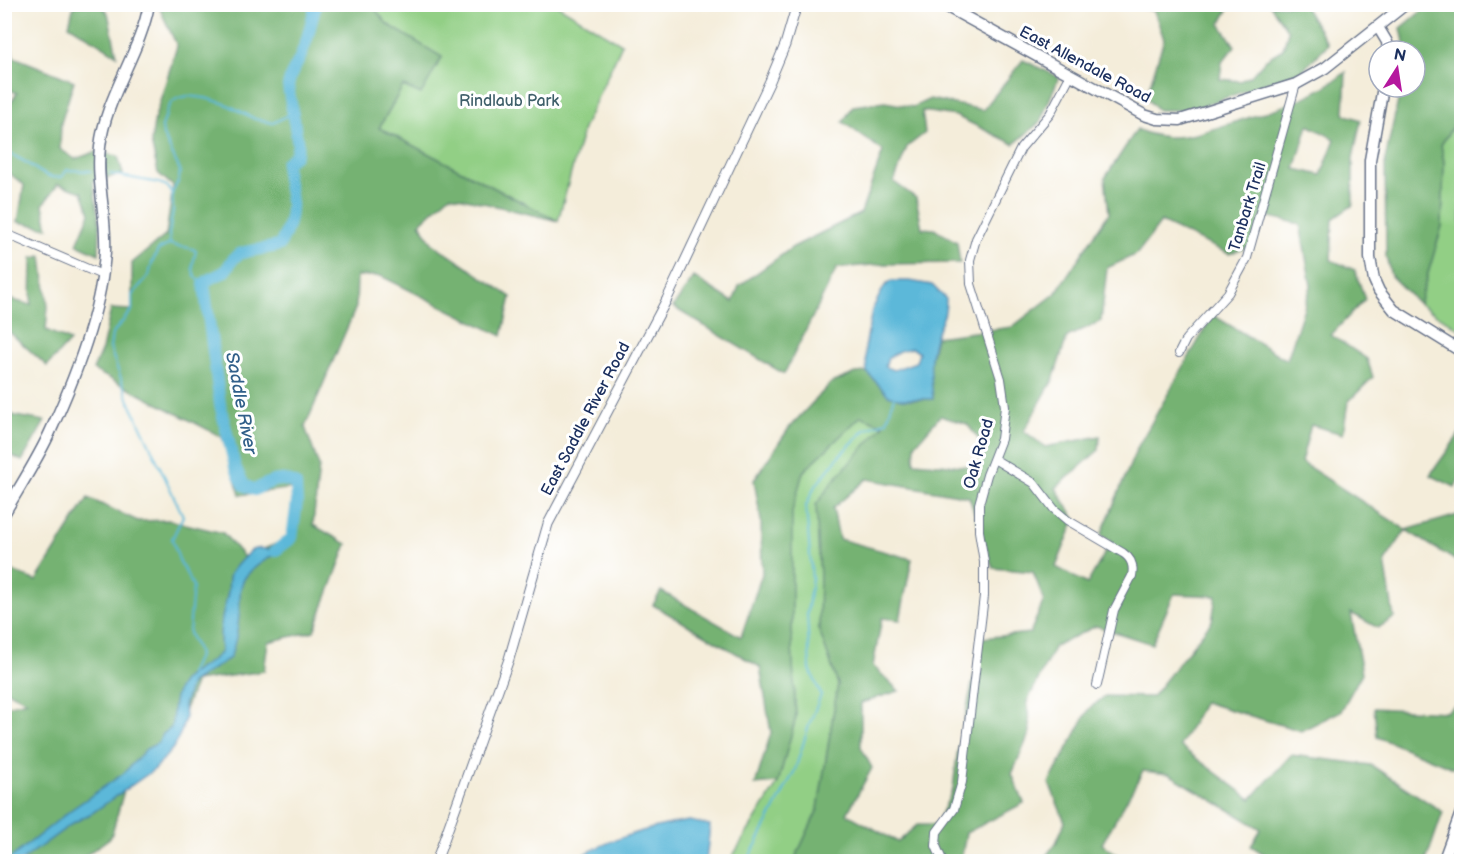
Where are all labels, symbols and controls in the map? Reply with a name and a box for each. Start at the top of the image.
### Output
street label: East Allendale Road [1016,22,1154,108]
north arrow [1367,39,1427,99]
text: N [1392,45,1408,66]
park label: Rindlaub Park [459,92,559,111]
street label: Tanbark Trail [1225,160,1271,254]
street label: East Saddle River Road [537,339,635,499]
water label: Saddle River [221,350,261,457]
street label: Oak Road [960,417,998,491]

